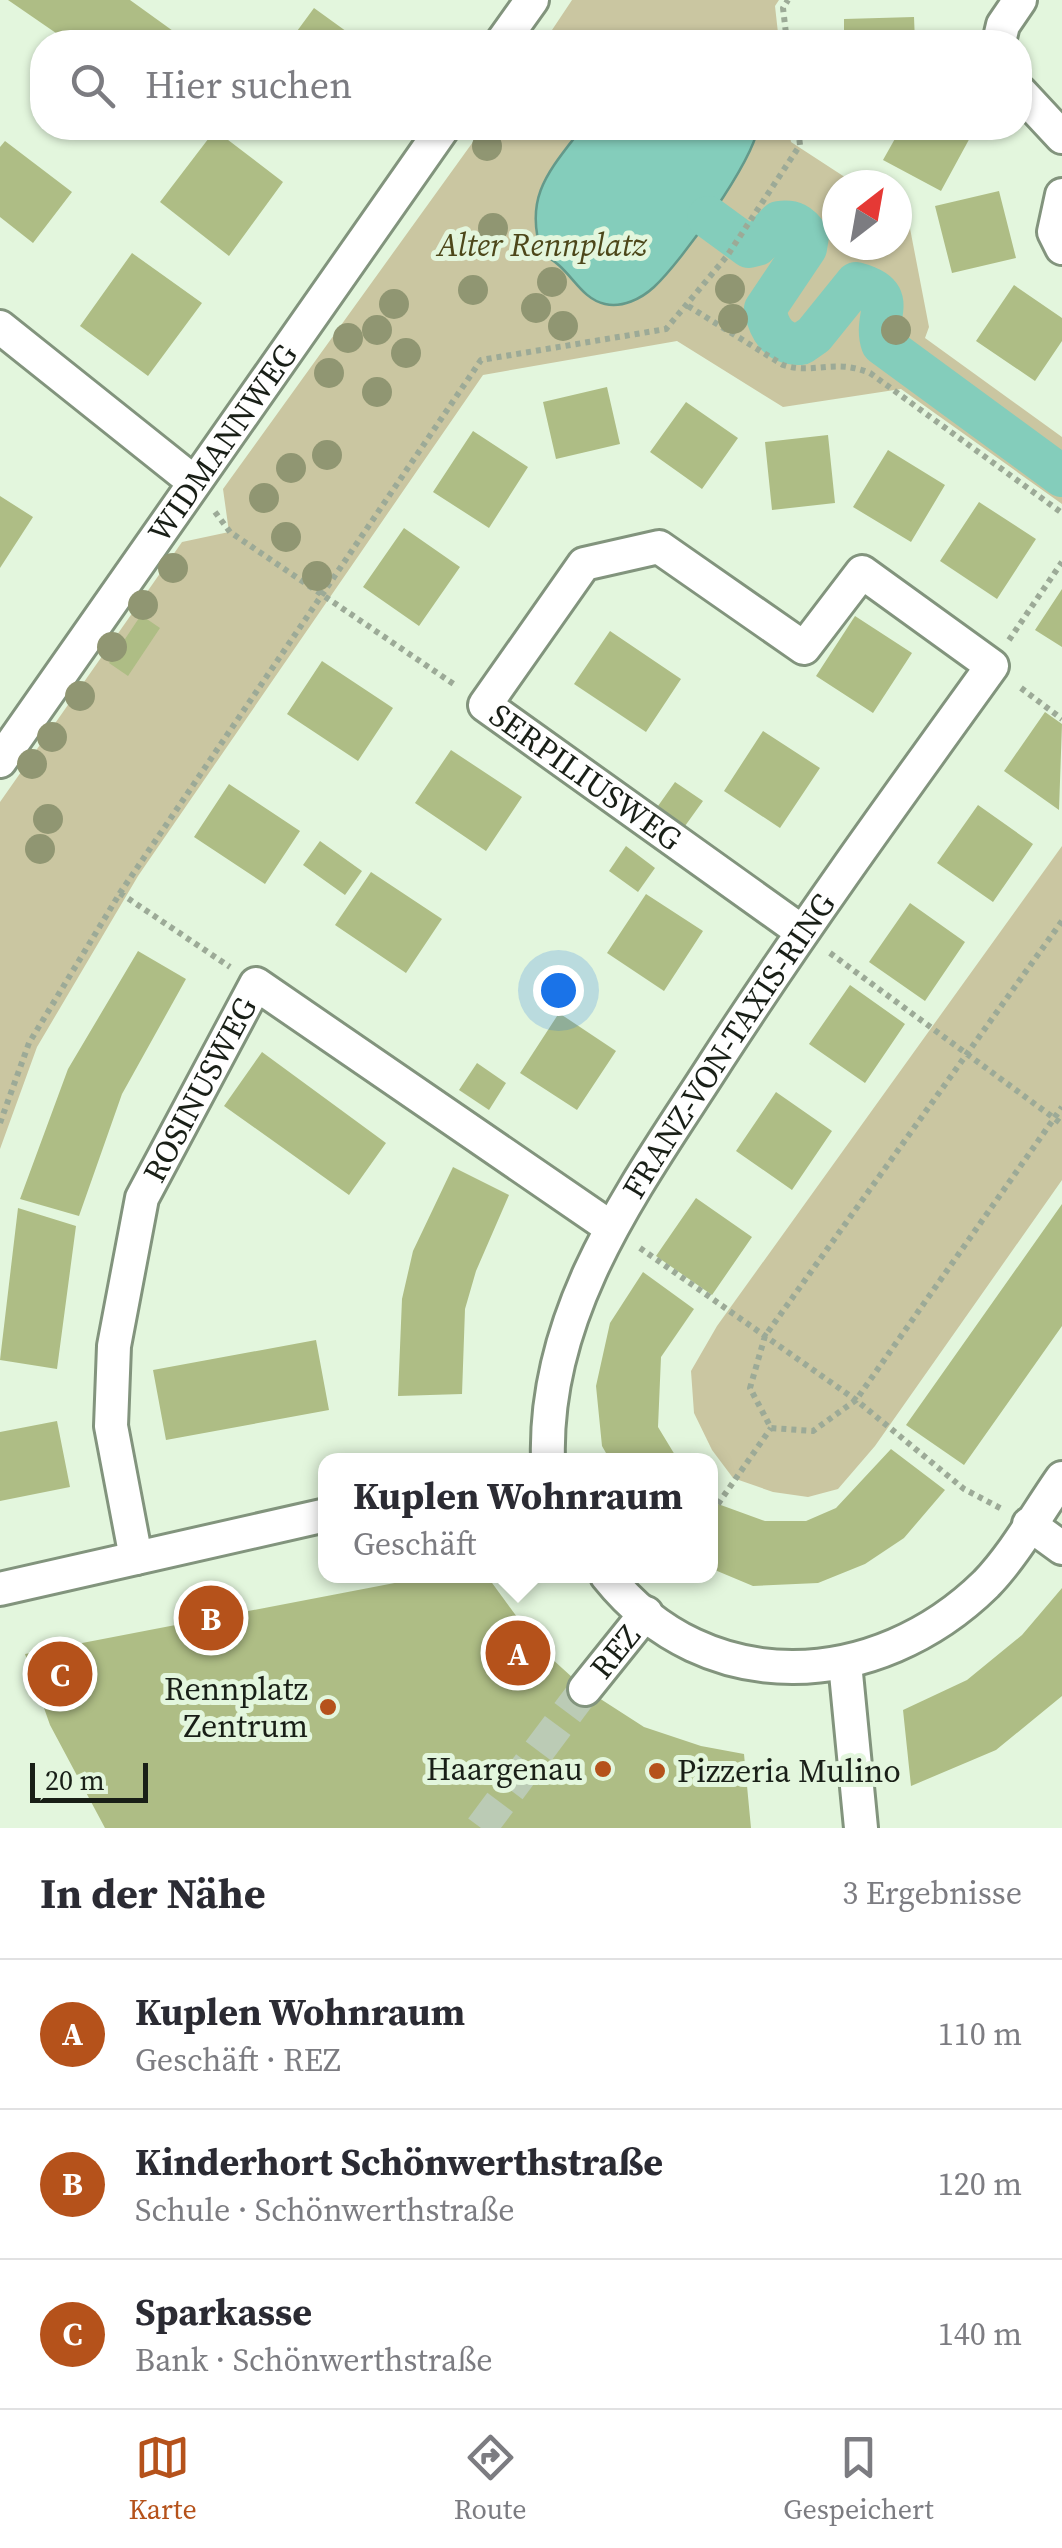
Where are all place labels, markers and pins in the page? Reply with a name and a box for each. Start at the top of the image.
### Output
pin: B [178,1580,244,1656]
pin: A [486,1616,550,1690]
pin: C [28,1636,92,1712]
place label: Rennplatz Zentrum [164,1667,308,1748]
marker: Rennplatz Zentrum [317,1696,339,1718]
place label: Haargenau [426,1747,583,1791]
place label: Pizzeria Mulino [677,1749,901,1793]
marker: Haargenau [592,1758,614,1780]
marker: Pizzeria Mulino [646,1760,668,1782]

